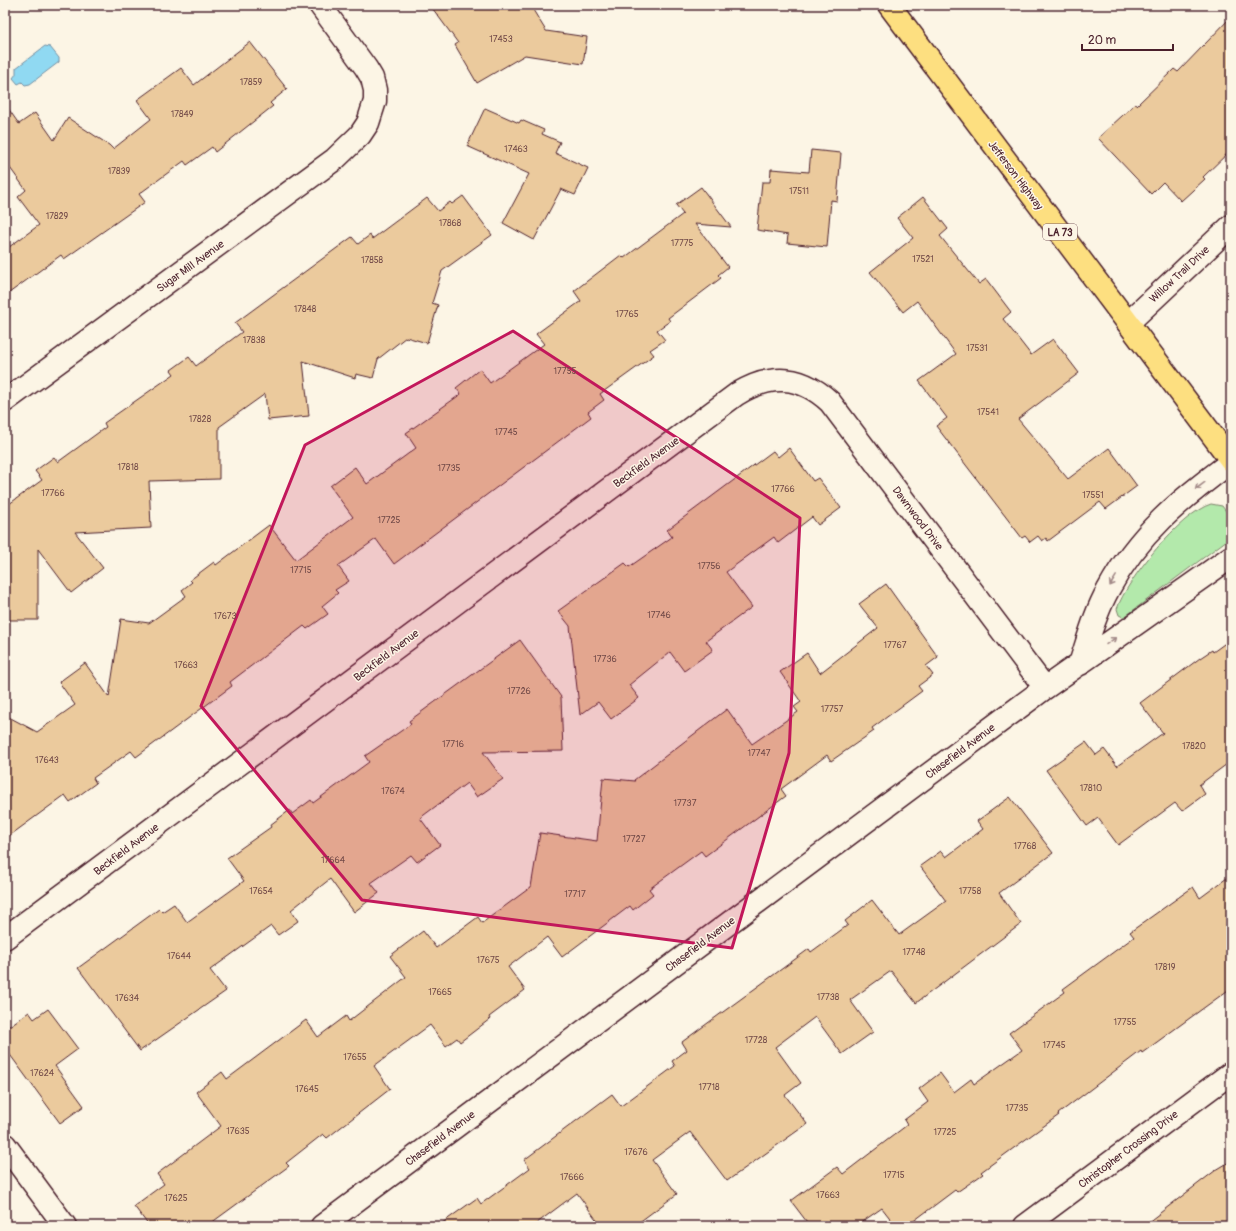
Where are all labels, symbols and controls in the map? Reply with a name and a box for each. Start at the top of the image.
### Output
scale bar [1082,26,1173,52]
text: 20 m [1088,33,1117,48]
house number: 17453 [489,34,513,45]
house number: 17859 [240,77,263,88]
house number: 17849 [171,109,194,120]
street label: Jefferson Highway [985,138,1046,213]
house number: 17463 [504,144,528,155]
house number: 17839 [108,166,131,177]
house number: 17511 [789,186,809,197]
house number: 17829 [46,211,69,222]
house number: 17868 [439,218,462,229]
road number: LA 73 [1043,224,1077,240]
street label: Sugar Mill Avenue [154,237,227,295]
house number: 17775 [671,238,693,249]
street label: Willow Trail Drive [1147,243,1213,306]
house number: 17521 [912,254,934,265]
house number: 17858 [361,255,384,266]
house number: 17848 [294,304,317,315]
house number: 17765 [615,309,639,320]
house number: 17838 [243,335,266,346]
house number: 17531 [966,343,988,354]
house number: 17755 [554,366,577,377]
house number: 17541 [977,407,999,418]
house number: 17828 [189,414,212,425]
house number: 17745 [494,427,518,438]
street label: Beckfield Avenue [611,434,682,491]
house number: 17818 [118,462,139,473]
house number: 17735 [438,463,461,474]
one-way arrow [1194,481,1205,490]
house number: 17766 [771,484,795,495]
street label: Dawnwood Drive [889,484,946,553]
house number: 17766 [41,488,65,499]
house number: 17551 [1082,490,1104,501]
house number: 17725 [378,515,401,526]
house number: 17756 [697,561,721,572]
house number: 17715 [290,565,312,576]
one-way arrow [1109,575,1117,586]
house number: 17746 [647,610,671,621]
house number: 17673 [213,611,237,622]
street label: Beckfield Avenue [351,626,422,684]
one-way arrow [1106,637,1117,646]
house number: 17767 [884,640,907,651]
house number: 17736 [593,654,617,665]
house number: 17663 [174,660,198,671]
house number: 17726 [507,686,531,697]
house number: 17757 [821,704,844,715]
street label: Chasefield Avenue [923,721,998,782]
house number: 17716 [442,739,464,750]
house number: 17820 [1182,741,1206,752]
house number: 17747 [747,748,771,759]
house number: 17643 [35,755,59,766]
house number: 17810 [1080,783,1102,794]
house number: 17674 [381,786,405,797]
house number: 17737 [674,798,697,809]
street label: Beckfield Avenue [91,820,162,878]
house number: 17727 [623,834,646,845]
house number: 17768 [1014,841,1037,852]
house number: 17664 [321,855,346,866]
house number: 17654 [249,886,274,897]
house number: 17758 [959,886,982,897]
house number: 17717 [564,889,586,900]
street label: Chasefield Avenue [663,914,738,975]
house number: 17748 [903,947,926,958]
house number: 17644 [167,951,192,962]
house number: 17675 [476,955,500,966]
house number: 17819 [1155,962,1176,973]
house number: 17665 [428,987,452,998]
house number: 17738 [817,992,840,1003]
house number: 17634 [115,993,140,1004]
house number: 17755 [1114,1017,1137,1028]
house number: 17728 [745,1035,768,1046]
house number: 17745 [1042,1040,1066,1051]
house number: 17655 [343,1052,367,1063]
house number: 17624 [30,1068,55,1079]
house number: 17718 [698,1082,720,1093]
house number: 17645 [295,1084,319,1095]
house number: 17735 [1006,1103,1029,1114]
street label: Christopher Crossing Drive [1076,1107,1181,1191]
street label: Chasefield Avenue [403,1108,478,1169]
house number: 17635 [226,1126,250,1137]
house number: 17725 [934,1127,957,1138]
house number: 17676 [624,1147,648,1158]
house number: 17715 [883,1170,905,1181]
house number: 17666 [560,1172,584,1183]
house number: 17663 [816,1190,840,1201]
house number: 17625 [164,1193,188,1204]

